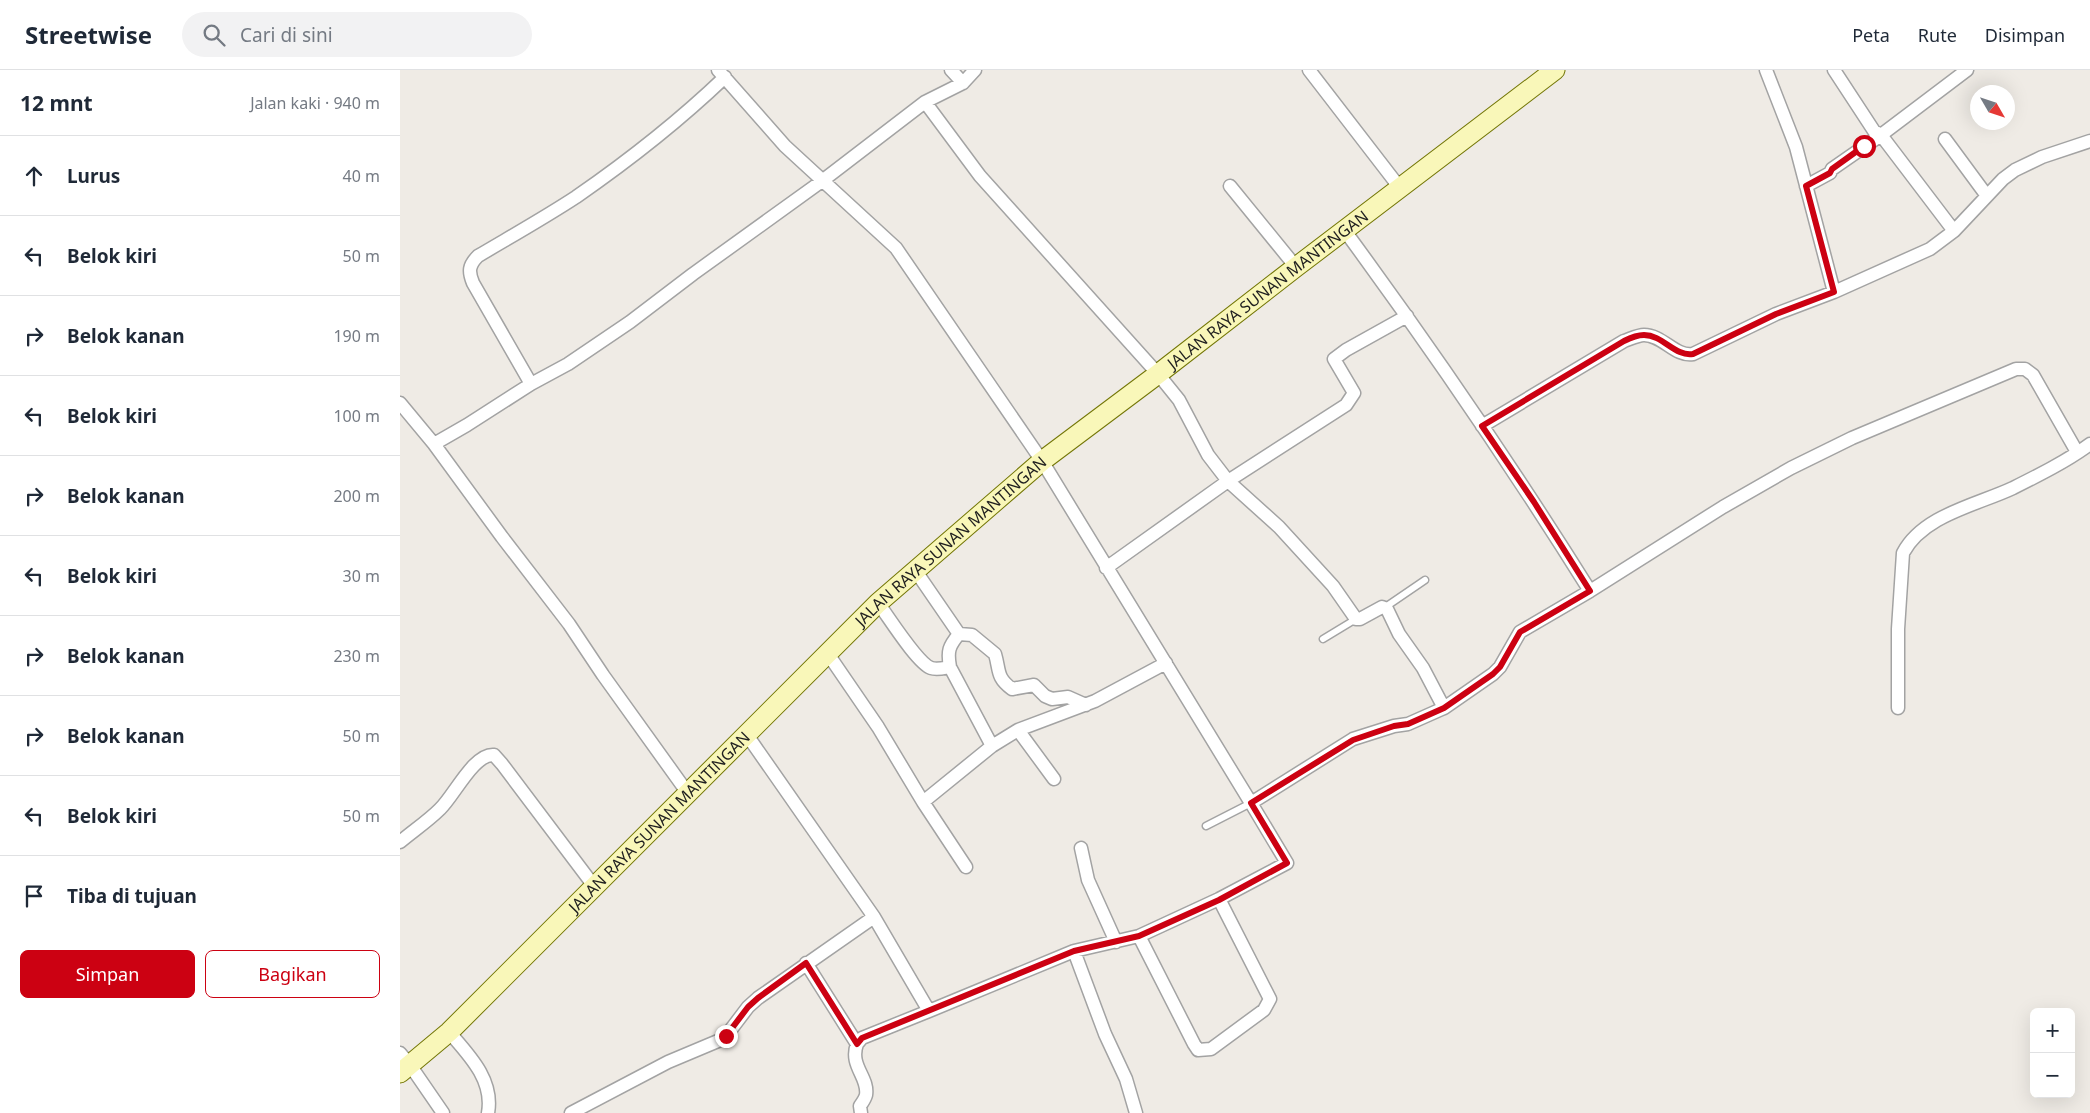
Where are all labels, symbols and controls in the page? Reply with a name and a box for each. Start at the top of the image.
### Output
search box [182,12,532,57]
text: Streetwise [25,18,152,51]
icon: search [200,21,228,49]
text: Cari di sini [240,22,333,48]
text: Peta [1852,23,1890,47]
text: Rute [1918,23,1957,47]
text: Disimpan [1985,23,2065,47]
north arrow [1970,85,2015,130]
text: 12 mnt [20,89,93,117]
text: Jalan kaki · 940 m [250,92,380,114]
route start [1853,135,1876,158]
icon: ahead [20,162,48,190]
text: Lurus [67,163,120,189]
text: 40 m [343,165,380,187]
street label: JALAN RAYA SUNAN MANTINGAN [1161,205,1373,375]
icon: left [20,242,48,270]
text: Belok kiri [67,243,157,269]
text: 50 m [343,245,380,267]
icon: right [20,322,48,350]
text: Belok kanan [67,323,184,349]
text: 190 m [333,325,380,347]
icon: left [20,402,48,430]
text: Belok kiri [67,403,157,429]
text: 100 m [333,405,380,427]
street label: JALAN RAYA SUNAN MANTINGAN [849,451,1051,632]
icon: right [20,482,48,510]
text: Belok kanan [67,483,184,509]
text: 200 m [333,485,380,507]
icon: left [20,562,48,590]
text: Belok kiri [67,563,157,589]
text: 30 m [343,565,380,587]
icon: right [20,642,48,670]
text: Belok kanan [67,643,184,669]
text: 230 m [333,645,380,667]
icon: right [20,722,48,750]
text: Belok kanan [67,723,184,749]
text: 50 m [343,725,380,747]
street label: JALAN RAYA SUNAN MANTINGAN [562,726,755,919]
icon: left [20,802,48,830]
text: Belok kiri [67,803,157,829]
text: 50 m [343,805,380,827]
icon: arrive [20,882,48,910]
text: Tiba di tujuan [67,883,197,909]
button: Simpan [20,950,195,998]
button: Bagikan [205,950,380,998]
map controls [2030,1008,2075,1098]
button: + [2030,1008,2075,1053]
route end [715,1025,738,1048]
button: − [2030,1053,2075,1098]

